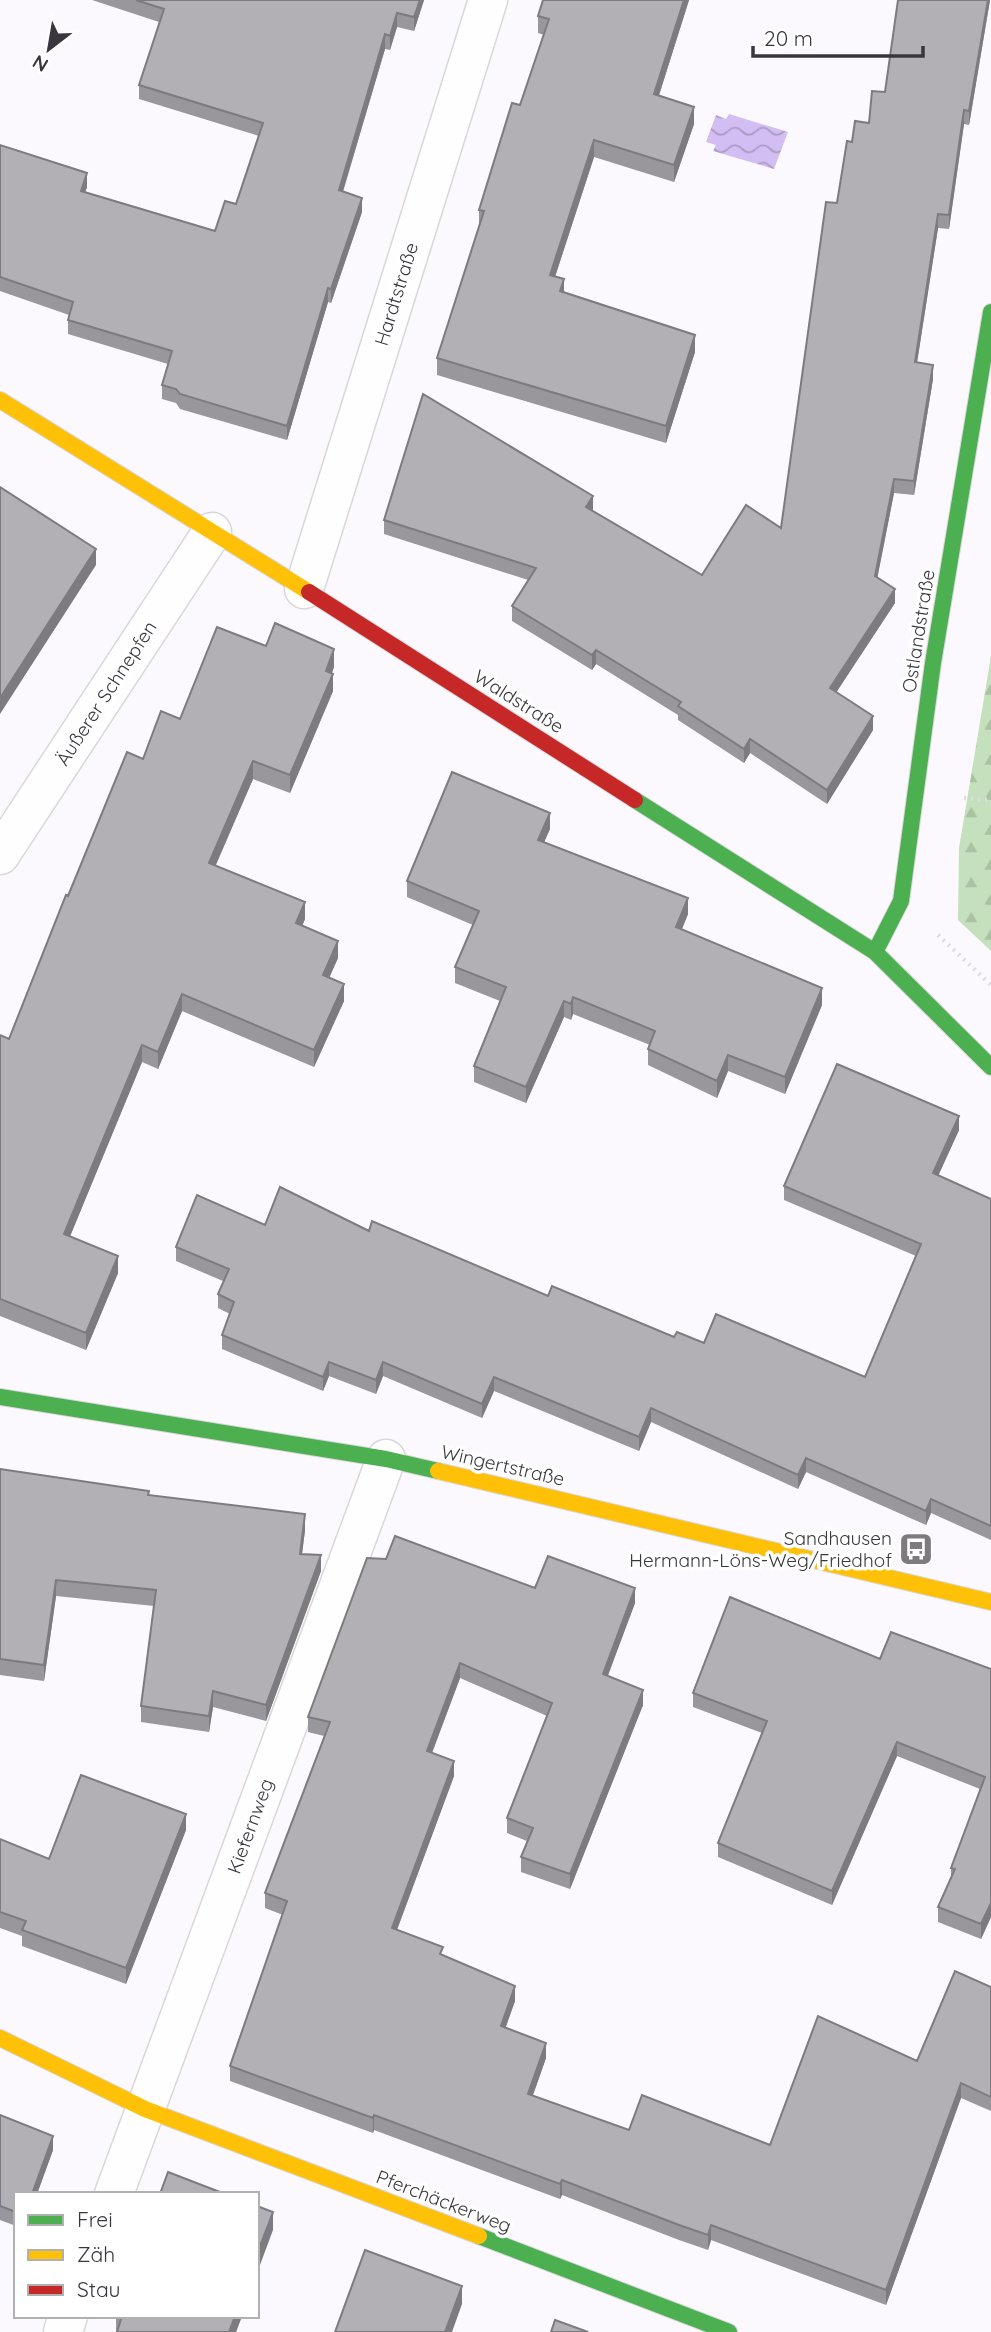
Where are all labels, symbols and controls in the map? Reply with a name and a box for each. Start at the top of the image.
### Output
north arrow [14,14,84,84]
scale bar [753,14,923,58]
text: 20 m [764,25,813,51]
text: N [28,50,52,77]
street label: Hardtstraße [369,240,423,348]
street label: Ostlandstraße [896,568,940,694]
street label: Äußerer Schnepfen [50,616,162,770]
street label: Waldstraße [470,664,568,738]
street label: Wingertstraße [439,1439,567,1491]
place label: Sandhausen Hermann-Löns-Weg/Friedhof [629,1526,892,1572]
bus stop icon: Sandhausen Hermann-Löns-Weg/Friedhof [897,1530,935,1568]
street label: Kiefernweg [222,1775,278,1877]
street label: Pferchäckerweg [373,2164,515,2238]
legend [14,2192,259,2318]
text: Frei [77,2206,113,2232]
text: Zäh [77,2241,115,2267]
text: Stau [77,2276,120,2302]

